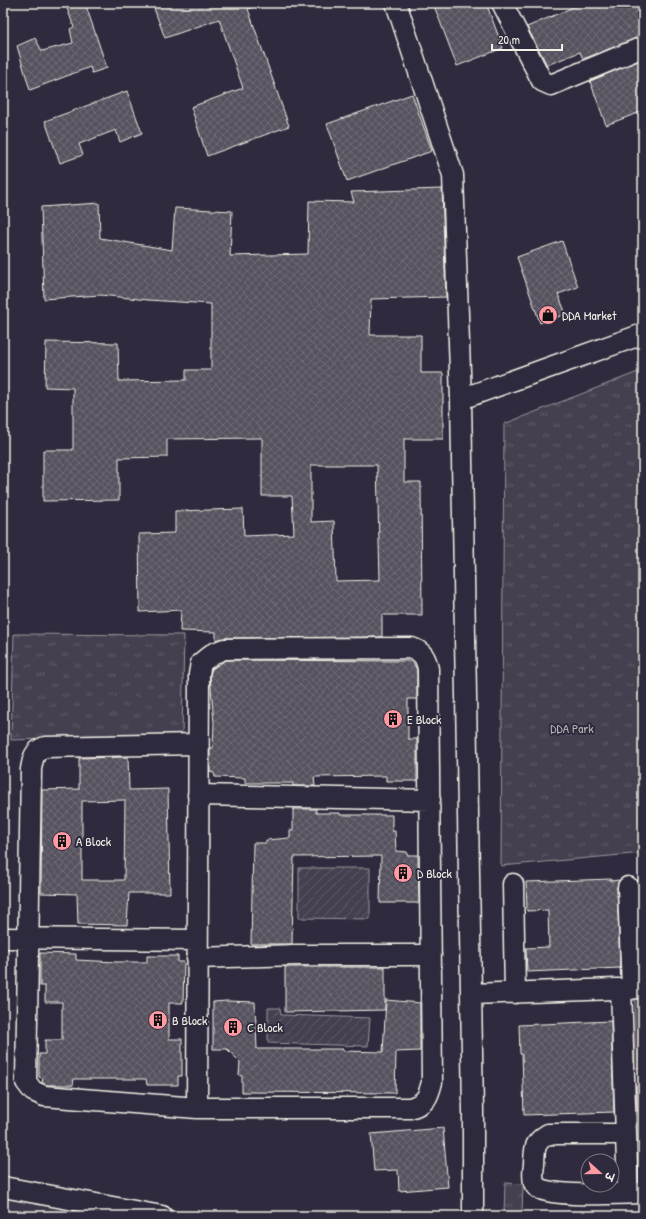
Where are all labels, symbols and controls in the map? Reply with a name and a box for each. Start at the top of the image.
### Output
scale bar [492,26,562,52]
text: 20 m [498,31,520,48]
shop icon: DDA Market [537,304,559,326]
place label: DDA Market [562,306,617,324]
building icon: E Block [382,708,404,730]
place label: E Block [407,710,442,728]
park label: DDA Park [550,719,594,737]
building icon: A Block [51,830,73,852]
place label: A Block [76,832,112,850]
building icon: D Block [392,862,414,884]
place label: D Block [417,864,452,882]
building icon: B Block [147,1009,169,1031]
place label: B Block [172,1011,208,1029]
building icon: C Block [222,1016,244,1038]
place label: C Block [247,1018,283,1036]
north arrow [580,1153,620,1193]
text: उ [601,1170,618,1184]

